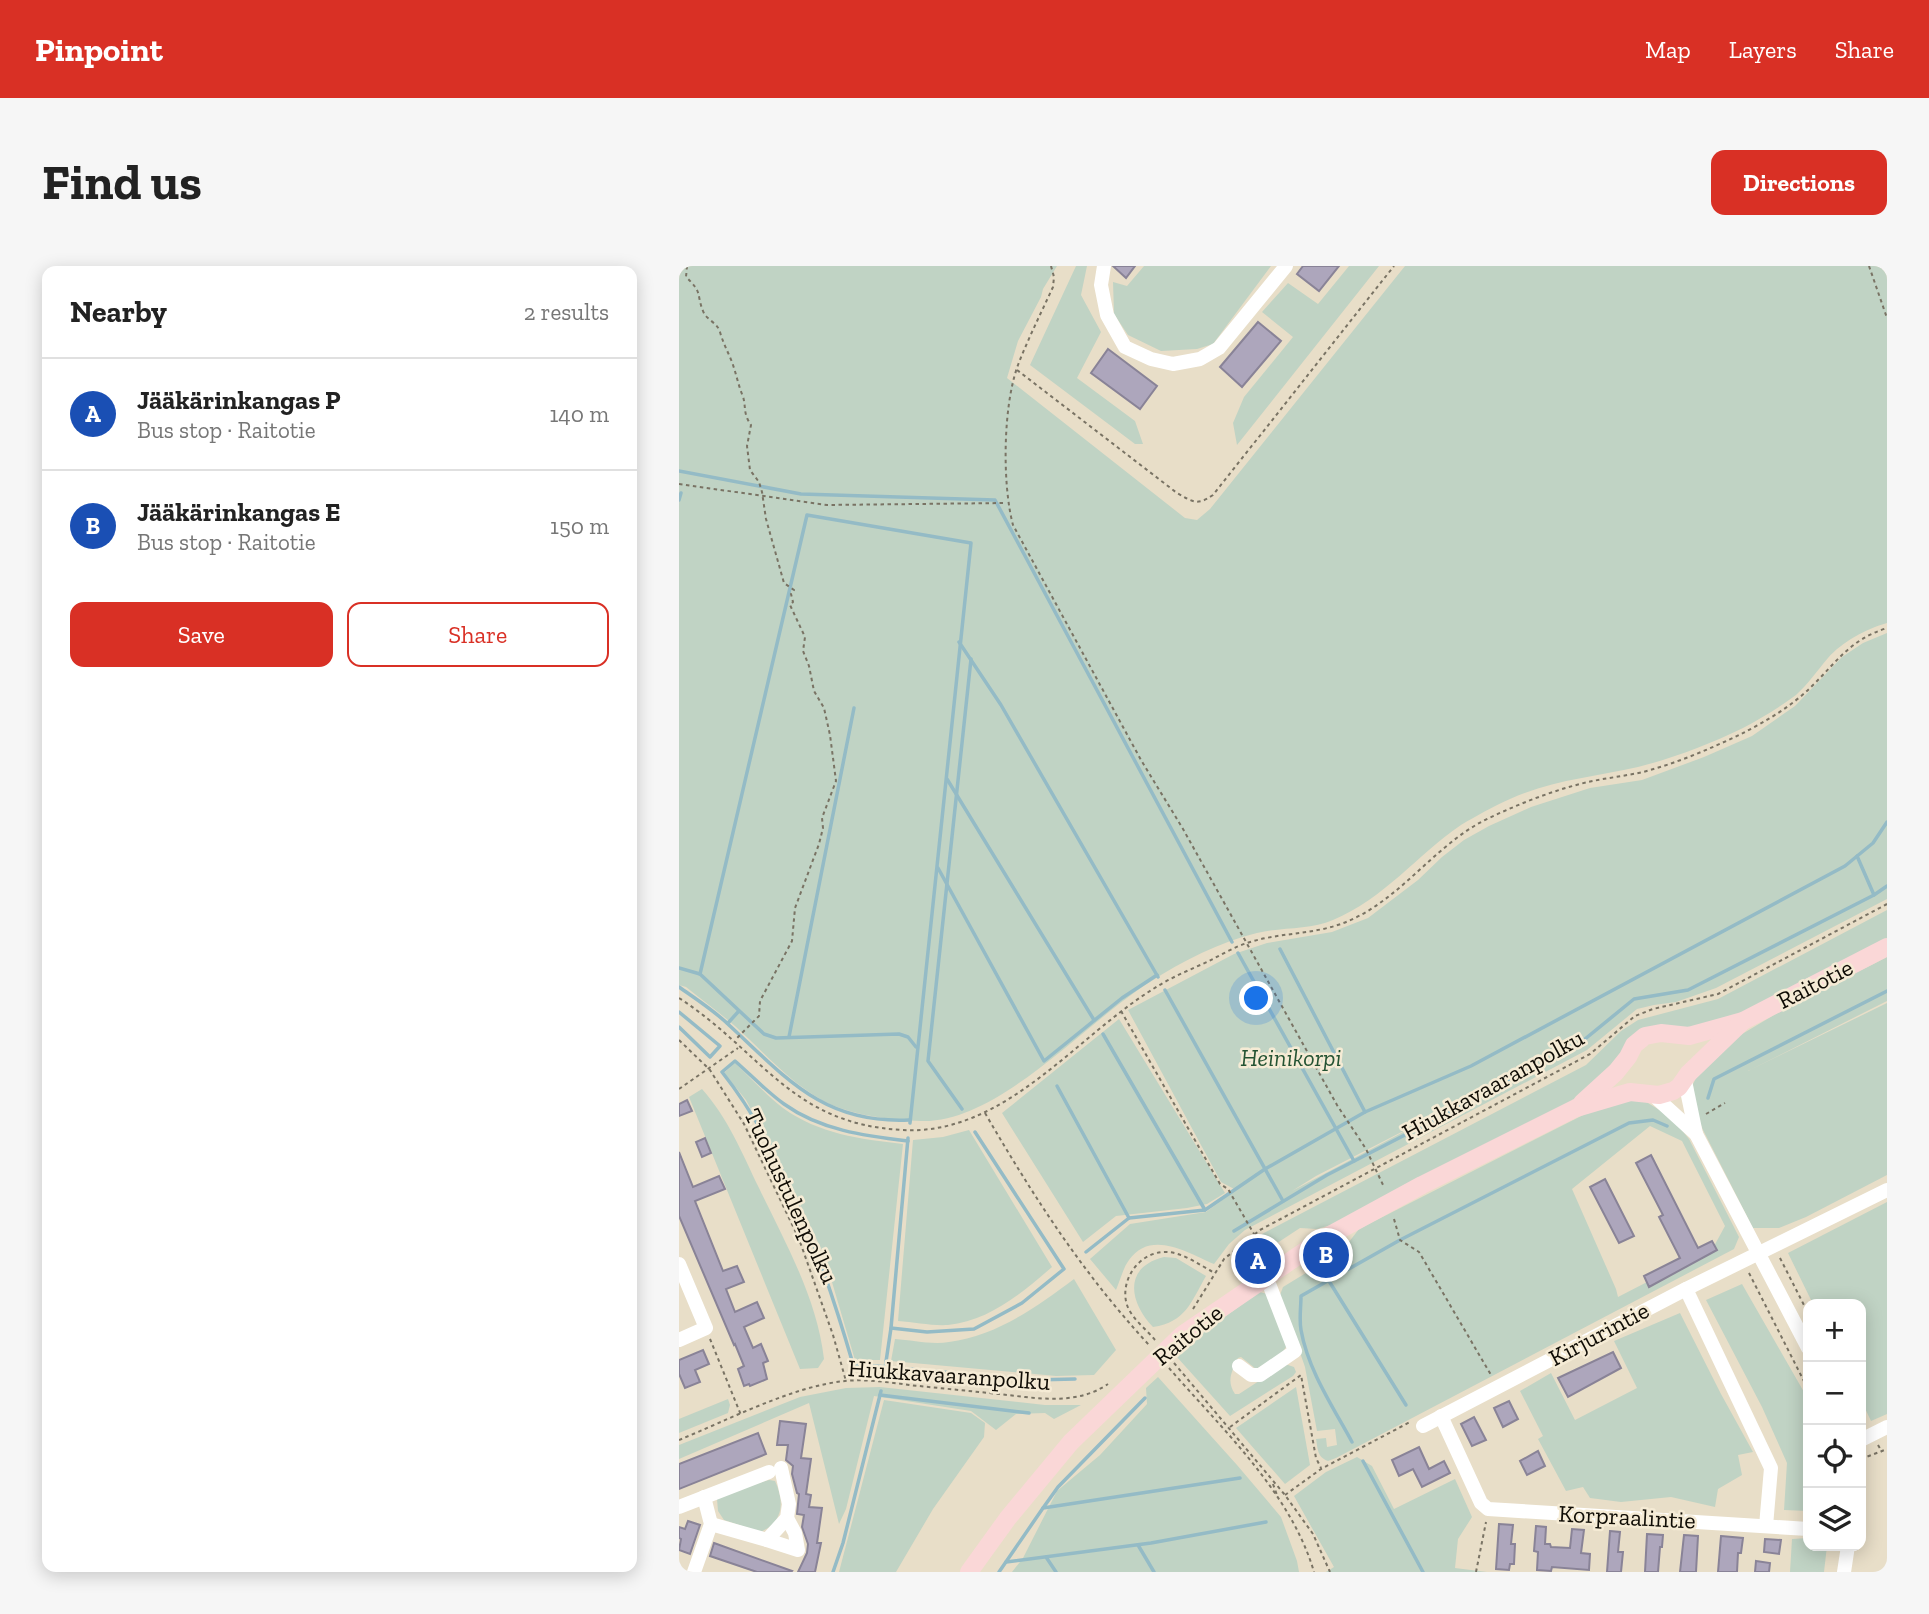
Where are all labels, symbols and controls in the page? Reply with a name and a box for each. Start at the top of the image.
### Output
text: Pinpoint [35,30,163,69]
text: Map [1645,35,1691,64]
text: Layers [1729,35,1797,64]
text: Share [1835,35,1894,64]
button: Directions [1711,150,1887,215]
text: Find us [42,153,202,212]
text: Nearby [70,294,167,330]
text: 2 results [524,298,609,326]
text: Jääkärinkangas P [137,384,341,416]
text: A [85,400,101,428]
text: 140 m [549,400,609,428]
text: Bus stop · Raitotie [137,416,315,444]
text: Jääkärinkangas E [137,496,340,528]
text: B [86,512,100,540]
text: 150 m [550,512,609,540]
text: Bus stop · Raitotie [137,528,315,556]
button: Save [70,602,333,667]
button: Share [347,602,609,667]
street label: Raitotie [1772,952,1858,1015]
your location [1239,981,1273,1015]
street label: Hiukkavaaranpolku [1397,1022,1589,1146]
park label: Heinikorpi [1240,1043,1342,1072]
street label: Tuohustulenpolku [738,1104,845,1288]
pin: B [1303,1229,1349,1281]
pin: A [1235,1235,1281,1287]
street label: Kirjurintie [1544,1295,1654,1372]
street label: Raitotie [1147,1298,1228,1371]
map controls [1803,1299,1866,1551]
button: + [1803,1299,1866,1362]
street label: Hiukkavaaranpolku [847,1353,1052,1396]
button: − [1803,1362,1866,1425]
button: locate [1803,1425,1866,1488]
button: layers [1803,1488,1866,1551]
street label: Korpraalintie [1558,1498,1696,1535]

